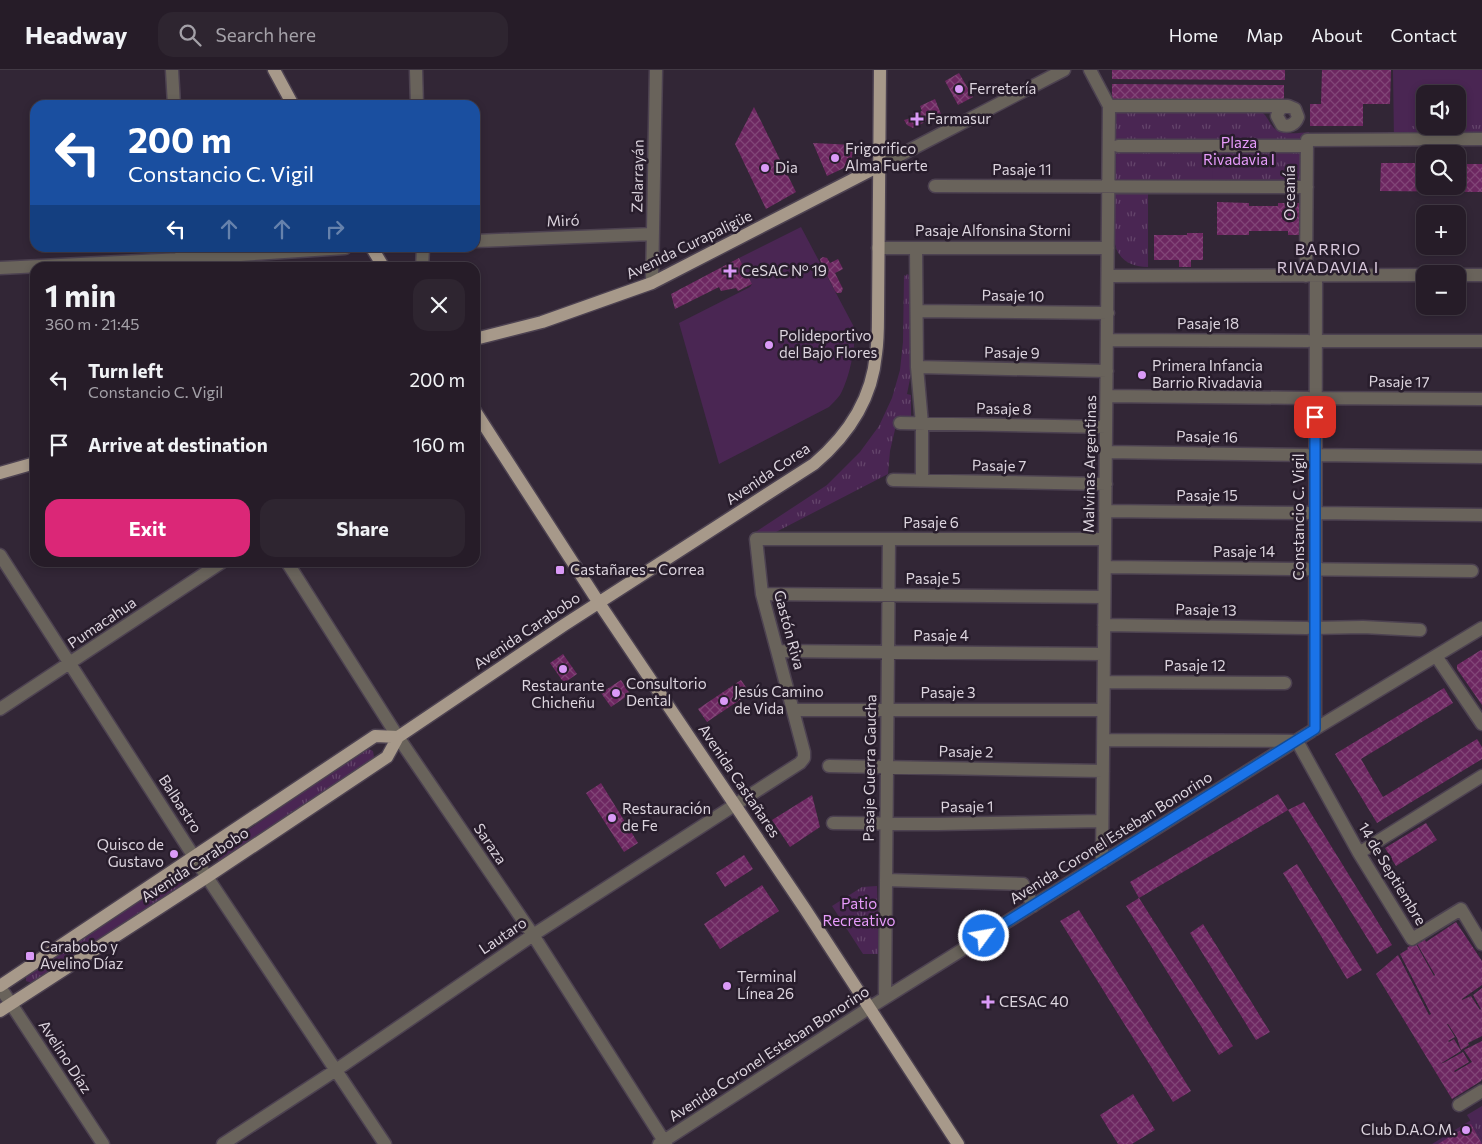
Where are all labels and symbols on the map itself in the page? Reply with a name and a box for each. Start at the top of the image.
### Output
place label: Ferretería [969,79,1036,97]
marker: Ferretería [953,83,965,95]
place label: Farmasur [927,109,991,127]
marker: Farmasur [911,113,923,125]
park label: Plaza Rivadavia I [1203,133,1275,168]
street label: Zelarrayán [627,139,647,213]
place label: Frigorifico Alma Fuerte [845,139,928,174]
marker: Frigorifico Alma Fuerte [829,152,841,164]
place label: Dia [775,158,798,176]
street label: Pasaje 11 [992,160,1052,178]
marker: Dia [759,162,771,174]
street label: Oceanía [1280,165,1298,221]
street label: Avenida Curapaligüe [623,206,755,282]
street label: Miró [546,210,580,230]
street label: Pasaje Alfonsina Storni [915,221,1071,239]
district label: BARRIO RIVADAVIA I [1277,239,1379,276]
place label: CeSAC Nº 19 [741,261,827,279]
marker: CeSAC Nº 19 [723,264,737,278]
street label: Pasaje 10 [981,285,1045,305]
street label: Pasaje 18 [1177,314,1239,332]
place label: Polideportivo del Bajo Flores [779,326,877,361]
marker: Polideportivo del Bajo Flores [763,339,775,351]
street label: Pasaje 9 [984,343,1040,361]
place label: Primera Infancia Barrio Rivadavia [1152,356,1263,391]
marker: Primera Infancia Barrio Rivadavia [1136,369,1148,381]
street label: Pasaje 17 [1368,371,1430,391]
street label: Malvinas Argentinas [1079,395,1099,533]
pin [1294,396,1336,438]
street label: Pasaje 8 [976,399,1032,417]
street label: Pasaje 16 [1176,426,1238,446]
street label: Avenida Corea [722,438,813,508]
street label: Constancio C. Vigil [1289,454,1307,580]
street label: Pasaje 7 [972,456,1026,474]
street label: Pasaje 15 [1176,486,1238,504]
street label: Pasaje 6 [903,513,959,531]
street label: Pasaje 14 [1213,542,1275,560]
place label: Castañares - Correa [570,560,705,578]
marker: Castañares - Correa [554,564,566,576]
street label: Pasaje 5 [905,569,961,587]
street label: Avenida Carabobo [470,588,583,672]
street label: Gastón Riva [771,588,809,671]
street label: Pumacahua [64,593,139,652]
street label: Pasaje 13 [1175,599,1237,619]
street label: Pasaje 4 [913,626,969,644]
street label: Pasaje 12 [1164,656,1226,674]
marker: Restaurante Chicheñu [557,663,569,675]
place label: Consultorio Dental [626,674,707,709]
place label: Restaurante Chicheñu [522,676,605,711]
place label: Jesús Camino de Vida [734,682,824,717]
street label: Pasaje 3 [920,683,976,701]
marker: Consultorio Dental [610,687,622,699]
street label: Pasaje Guerra Gaucha [859,694,879,842]
marker: Jesús Camino de Vida [718,695,730,707]
street label: Avenida Castañares [695,720,785,841]
street label: Pasaje 2 [938,742,994,760]
street label: Avenida Coronel Esteban Bonorino [1006,767,1215,907]
street label: Balbastro [155,771,206,836]
street label: Pasaje 1 [940,797,994,815]
place label: Restauración de Fe [622,799,711,834]
marker: Restauración de Fe [606,812,618,824]
street label: Saraza [471,819,511,867]
street label: 14 de Septiembre [1355,819,1431,928]
street label: Avenida Carabobo [137,823,252,906]
place label: Quisco de Gustavo [97,835,164,870]
marker: Quisco de Gustavo [168,848,180,860]
park label: Patio Recreativo [823,894,895,929]
position arrow [957,909,1009,961]
street label: Lautaro [475,913,530,958]
place label: Carabobo y Avelino Díaz [40,937,123,972]
marker: Carabobo y Avelino Díaz [24,950,36,962]
place label: Terminal Línea 26 [737,967,797,1002]
marker: Terminal Línea 26 [721,980,733,992]
street label: Avenida Coronel Esteban Bonorino [665,981,872,1125]
place label: CESAC 40 [999,992,1069,1010]
marker: CESAC 40 [981,995,995,1009]
street label: Avelino Díaz [36,1017,96,1096]
place label: Club D.A.O.M. [1361,1120,1456,1138]
marker: Club D.A.O.M. [1460,1124,1472,1136]

